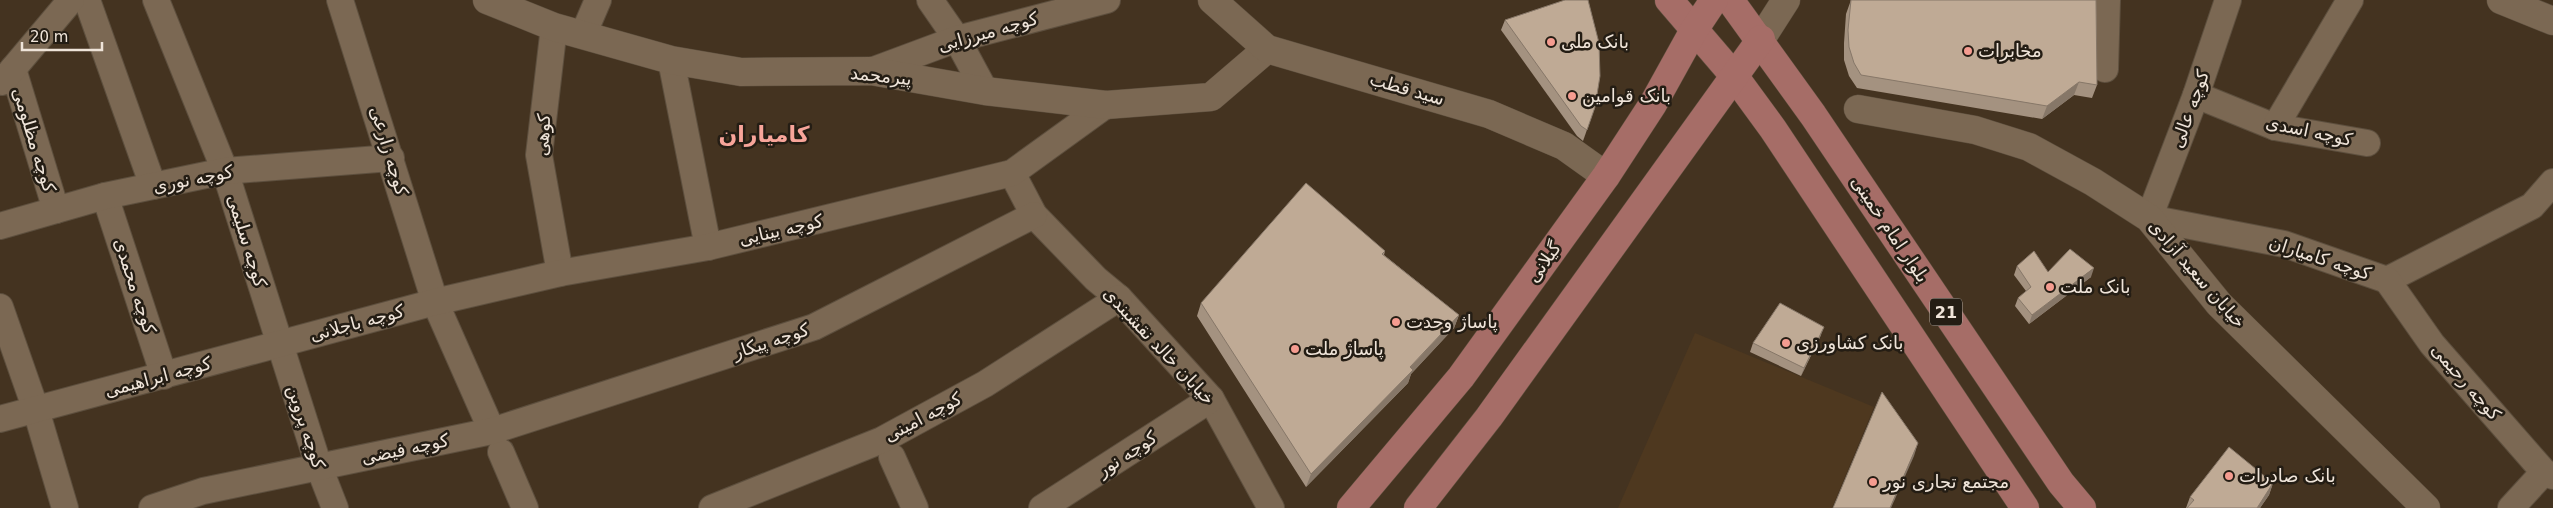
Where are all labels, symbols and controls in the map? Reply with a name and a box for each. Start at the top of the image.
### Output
street label: کوچه میرزایی [935,7,1041,57]
scale bar [22,20,102,52]
text: 20 m [30,28,68,46]
place label: بانک ملی [1561,31,1629,52]
marker: بانک ملی [1545,36,1557,48]
place label: مخابرات [1978,40,2042,62]
marker: مخابرات [1962,45,1974,57]
street label: پیرمحمد [849,62,913,90]
street label: کوچه عالی [2166,67,2214,151]
street label: سید قطب [1367,68,1447,109]
street label: کوچه مظلومی [8,85,61,196]
place label: بانک قوامین [1582,85,1671,107]
marker: بانک قوامین [1566,90,1578,102]
street label: کوچه زارعی [365,104,413,199]
street label: کوچه اسدی [2264,111,2355,151]
street label: کوهی [531,113,555,157]
district label: کامیاران [719,122,810,147]
street label: کوچه نوری [151,160,235,198]
street label: بلوار امام خمینی [1846,171,1934,287]
street label: کوچه سلیمی [222,192,272,291]
street label: کوچه بینایی [737,210,826,250]
street label: خیابان سعید آزادی [2145,215,2251,332]
street label: کوچه کامیاران [2266,231,2374,285]
street label: کوچه محمدی [109,235,161,337]
street label: گیلانی [1522,237,1565,286]
place label: بانک ملت [2060,276,2131,297]
marker: بانک ملت [2044,281,2056,293]
street label: خیابان خالد نقشبندی [1099,282,1219,409]
road number: 21 [1930,298,1962,326]
street label: کوچه باجلانی [307,300,407,346]
place label: پاساژ وحدت [1406,311,1498,333]
marker: پاساژ وحدت [1390,316,1402,328]
street label: کوچه پیکار [729,318,812,364]
place label: بانک کشاورزی [1796,332,1904,354]
marker: بانک کشاورزی [1780,337,1792,349]
place label: پاساژ ملت [1305,338,1384,360]
street label: کوچه رحیمی [2427,339,2506,425]
marker: پاساژ ملت [1289,343,1301,355]
street label: کوچه ابراهیمی [102,352,214,402]
street label: کوچه پروین [282,382,330,472]
street label: کوچه امینی [880,387,966,447]
street label: کوچه نور [1092,426,1162,482]
street label: کوچه فیضی [359,429,451,469]
place label: بانک صادرات [2239,465,2336,486]
marker: بانک صادرات [2223,470,2235,482]
place label: مجتمع تجاری نور [1882,471,2009,493]
marker: مجتمع تجاری نور [1867,476,1879,488]

